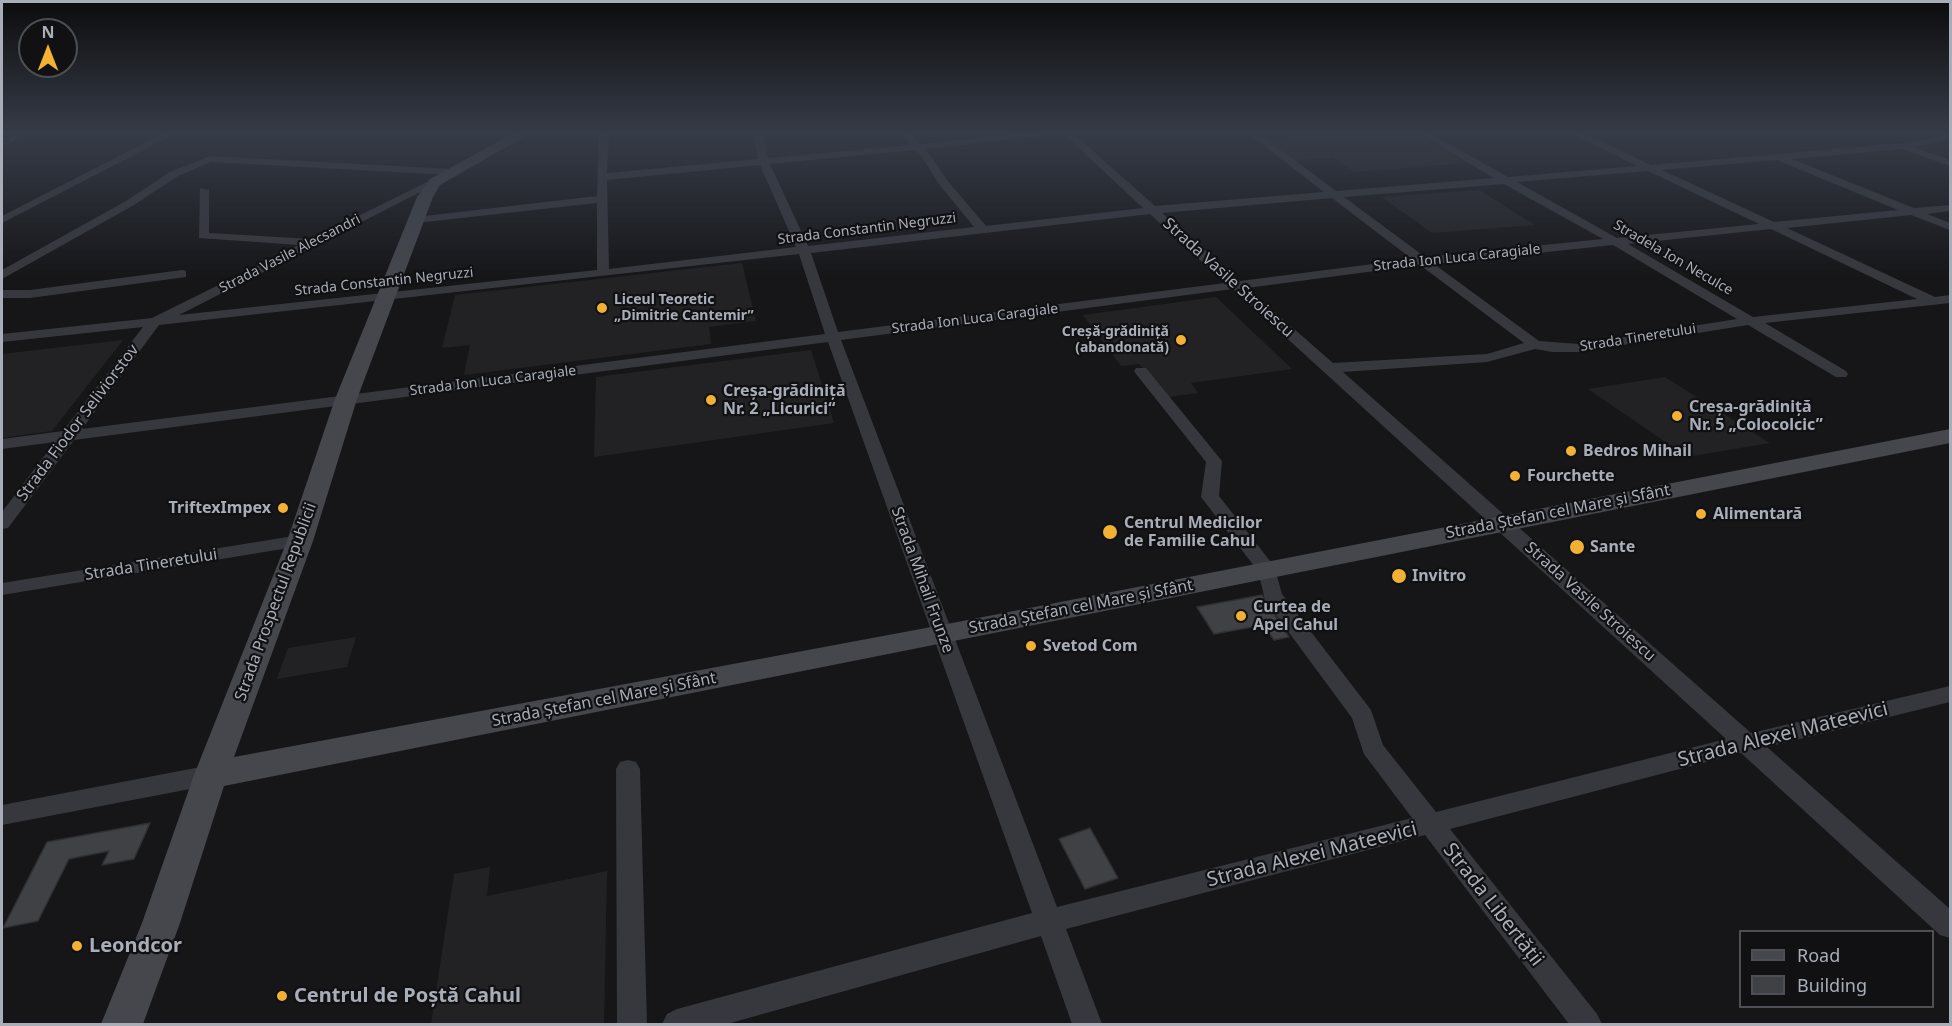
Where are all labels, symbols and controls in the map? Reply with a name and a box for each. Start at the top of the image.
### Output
north arrow [18,18,78,78]
text: N [41,21,55,43]
street label: Strada Constantin Negruzzi [777,210,957,248]
street label: Strada Vasile Alecsandri [217,211,363,297]
street label: Strada Vasile Stroiescu [1159,214,1297,342]
street label: Stradela Ion Neculce [1610,217,1736,299]
street label: Strada Ion Luca Caragiale [1373,241,1541,275]
street label: Strada Constantin Negruzzi [294,264,474,300]
place label: Liceul Teoretic „Dimitrie Cantemir” [614,292,754,324]
street label: Strada Ion Luca Caragiale [891,300,1059,338]
marker: Liceul Teoretic „Dimitrie Cantemir” [595,301,609,315]
street label: Strada Tineretului [1579,321,1697,355]
place label: Creșă-grădiniță (abandonată) [1062,324,1169,356]
marker: Creșă-grădiniță (abandonată) [1174,333,1188,347]
street label: Strada Fiodor Seliviorstov [13,341,143,505]
street label: Strada Ion Luca Caragiale [409,362,577,400]
place label: Creșa-grădiniță Nr. 2 „Licurici“ [723,381,846,419]
marker: Creșa-grădiniță Nr. 2 „Licurici“ [704,393,718,407]
place label: Creșa-grădiniță Nr. 5 „Colocolcic” [1689,397,1823,435]
marker: Creșa-grădiniță Nr. 5 „Colocolcic” [1670,409,1684,423]
place label: Bedros Mihail [1583,441,1692,461]
marker: Bedros Mihail [1564,444,1578,458]
place label: Fourchette [1527,466,1615,486]
marker: Fourchette [1508,469,1522,483]
street label: Strada Ștefan cel Mare și Sfânt [1444,481,1672,543]
place label: TriftexImpex [169,498,271,518]
street label: Strada Prospectul Republicii [231,500,321,704]
marker: TriftexImpex [276,501,290,515]
street label: Strada Mihail Frunze [887,504,957,656]
place label: Alimentară [1713,504,1802,524]
marker: Alimentară [1694,507,1708,521]
place label: Centrul Medicilor de Familie Cahul [1124,513,1262,551]
marker: Centrul Medicilor de Familie Cahul [1101,523,1119,541]
place label: Sante [1590,537,1635,557]
street label: Strada Vasile Stroiescu [1521,538,1659,666]
marker: Sante [1568,538,1586,556]
street label: Strada Tineretului [83,545,219,585]
place label: Invitro [1412,566,1466,586]
marker: Invitro [1390,567,1408,585]
street label: Strada Ștefan cel Mare și Sfânt [967,576,1195,638]
place label: Curtea de Apel Cahul [1253,597,1338,635]
marker: Curtea de Apel Cahul [1234,609,1248,623]
place label: Svetod Com [1043,636,1138,656]
marker: Svetod Com [1024,639,1038,653]
street label: Strada Ștefan cel Mare și Sfânt [490,669,718,731]
street label: Strada Alexei Mateevici [1676,697,1890,773]
street label: Strada Alexei Mateevici [1205,817,1419,893]
street label: Strada Libertății [1438,839,1548,971]
legend [1739,930,1934,1008]
place label: Leondcor [89,934,182,958]
marker: Leondcor [70,939,84,953]
text: Road [1797,943,1840,967]
text: Building [1797,973,1867,997]
place label: Centrul de Poștă Cahul [294,984,521,1008]
marker: Centrul de Poștă Cahul [275,989,289,1003]

